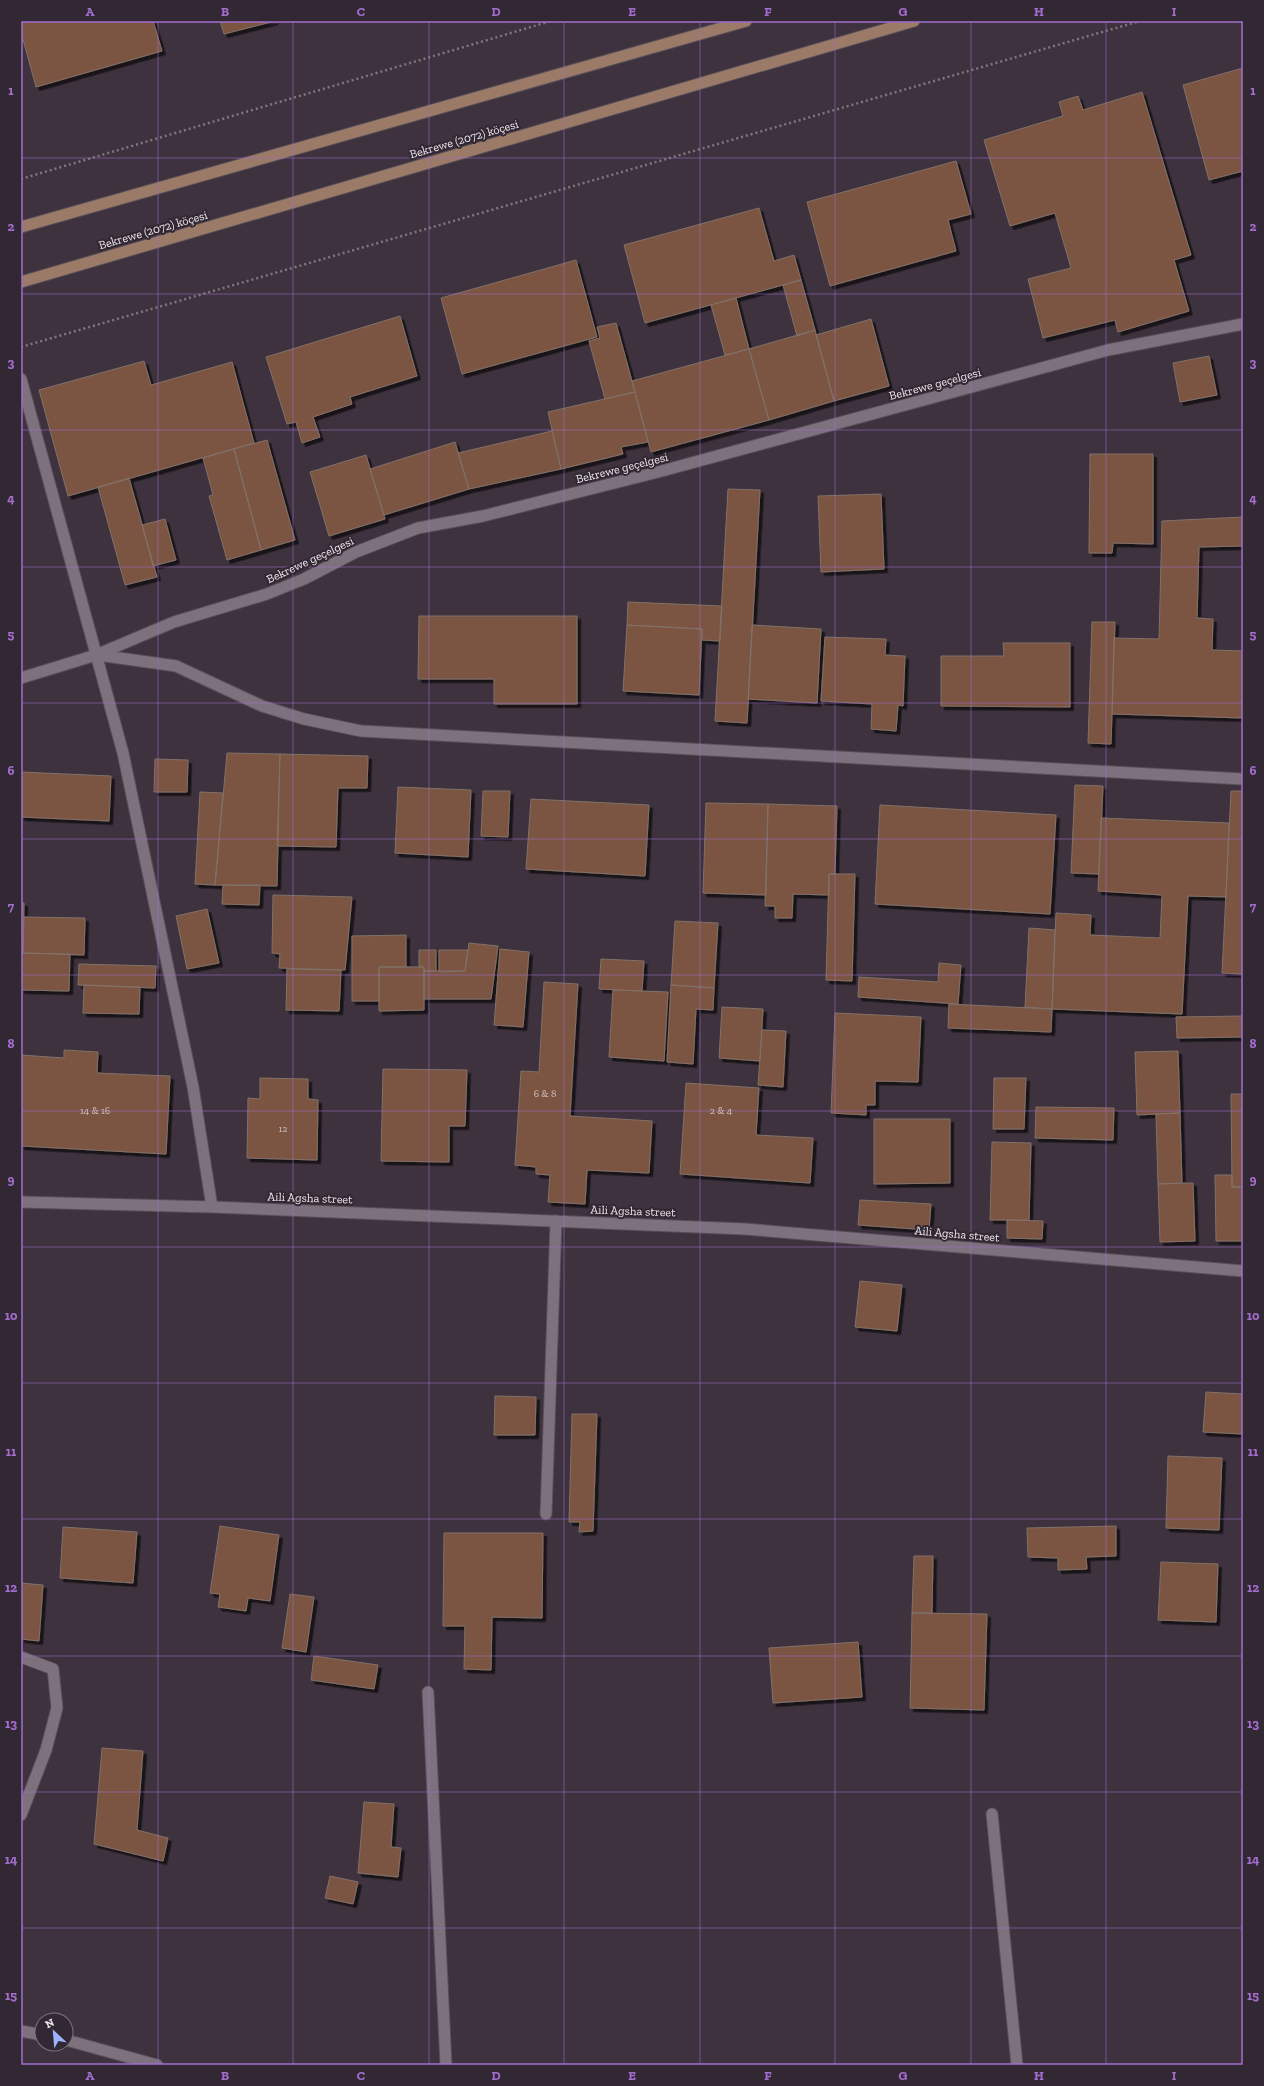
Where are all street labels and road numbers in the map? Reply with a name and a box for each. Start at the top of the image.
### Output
street label: Bekrewe (2072) köçesi [408,117,521,161]
street label: Bekrewe (2072) köçesi [97,208,210,252]
street label: Bekrewe geçelgesi [888,365,983,403]
street label: Bekrewe geçelgesi [574,450,670,486]
street label: Bekrewe geçelgesi [264,533,356,586]
street label: Aili Agsha street [267,1190,353,1207]
street label: Aili Agsha street [590,1203,676,1220]
street label: Aili Agsha street [914,1223,1001,1245]

